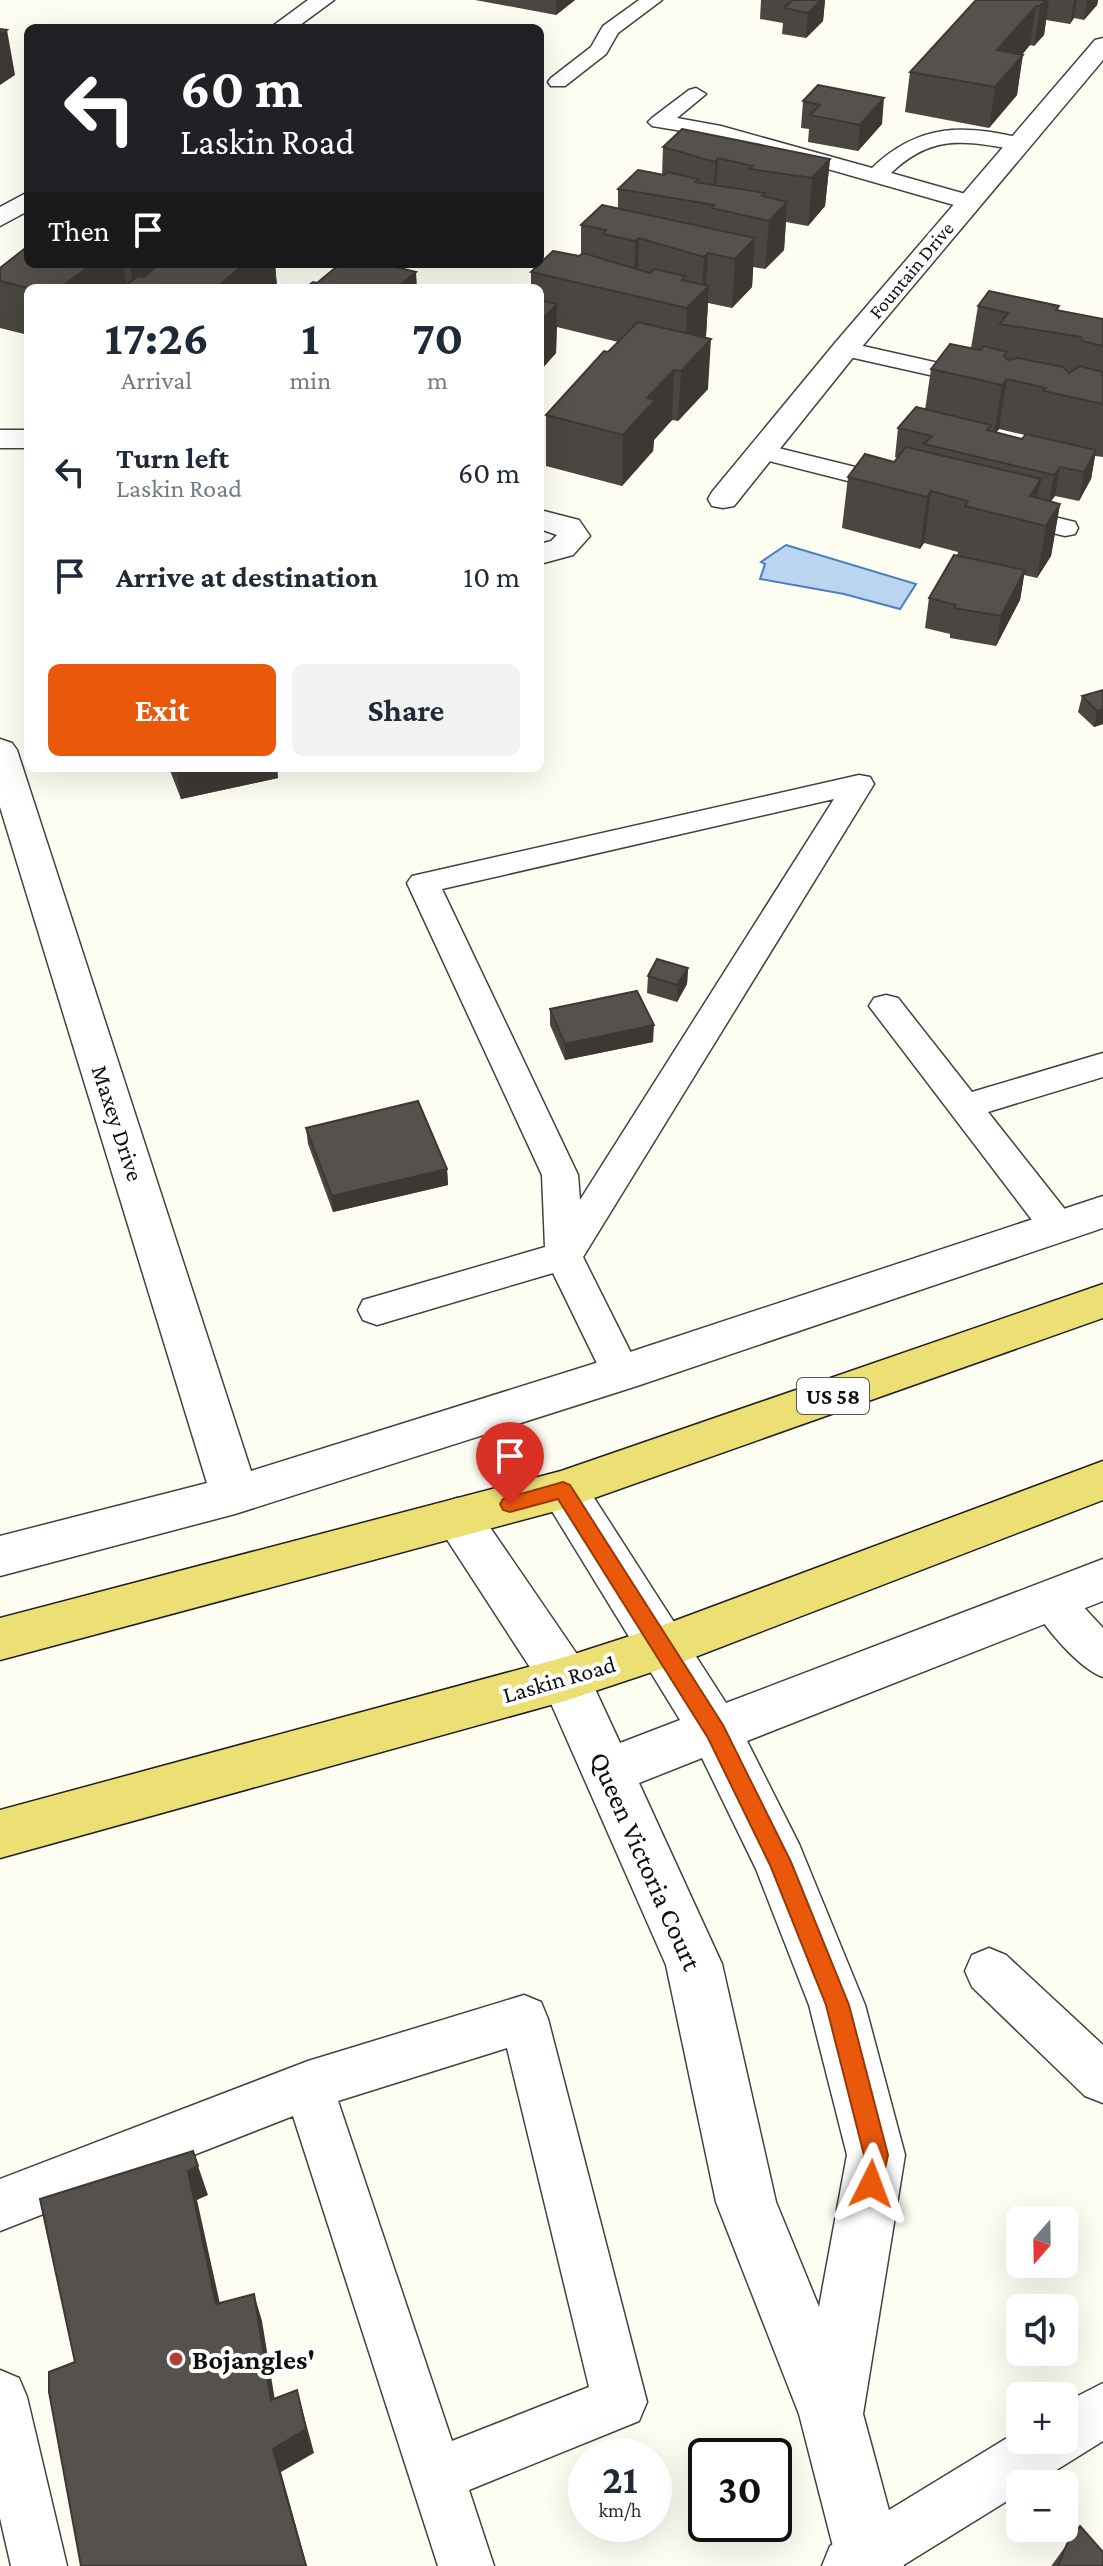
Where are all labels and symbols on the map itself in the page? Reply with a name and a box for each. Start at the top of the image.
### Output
street label: Fountain Drive [864,217,958,323]
street label: Maxey Drive [87,1062,149,1184]
road number: US 58 [797,1378,869,1414]
pin [476,1422,544,1504]
street label: Laskin Road [499,1650,619,1708]
street label: Queen Victoria Court [584,1747,708,1976]
position arrow [829,2142,913,2226]
north arrow [1006,2206,1078,2278]
place label: Bojangles' [192,2344,315,2375]
marker: Bojangles' [167,2350,185,2368]
speed limit sign: 30 [688,2438,792,2542]

